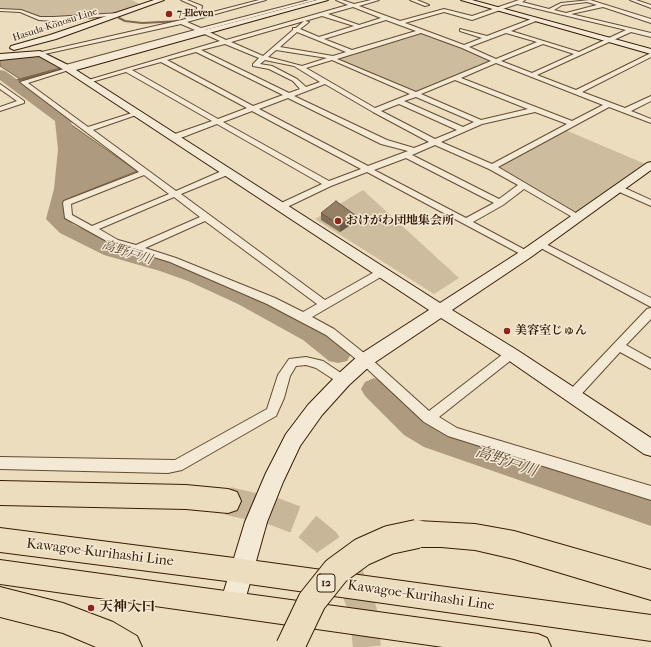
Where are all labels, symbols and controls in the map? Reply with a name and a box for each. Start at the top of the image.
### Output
street label: Hasuda-Konosu Line [11,6,99,44]
place label: 7-Eleven [177,8,214,20]
marker: 7-Eleven [164,9,174,19]
place label: おけがわ団地集会所 [346,214,454,228]
marker: おけがわ団地集会所 [333,216,343,226]
water label: 高野戸川 [100,238,154,268]
place label: 美容室じゅん [515,324,587,338]
marker: 美容室じゅん [502,326,512,336]
water label: 高野戸川 [473,443,539,481]
street label: Kawagoe-Kurihashi Line [25,536,175,570]
road number: 12 [317,574,335,592]
street label: Kawagoe-Kurihashi Line [346,577,496,615]
place label: 天神入口 [99,600,155,616]
marker: 天神入口 [86,603,96,613]

